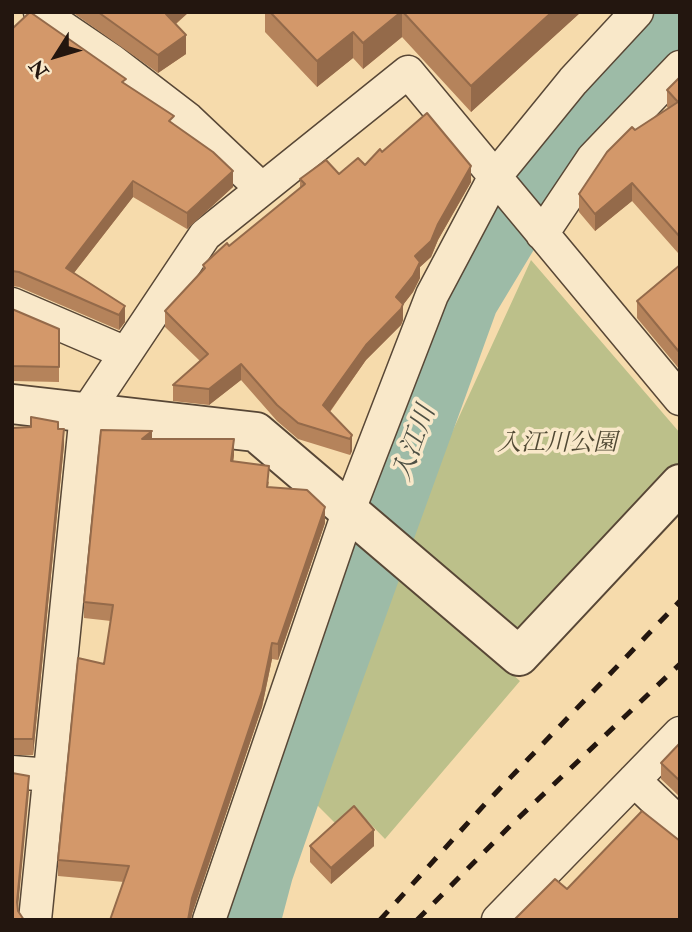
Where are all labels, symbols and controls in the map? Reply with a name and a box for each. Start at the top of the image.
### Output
north arrow [21,21,91,91]
text: N [25,55,54,83]
water label: 入江川 [388,402,444,486]
park label: 入江川公園 [497,431,617,459]

